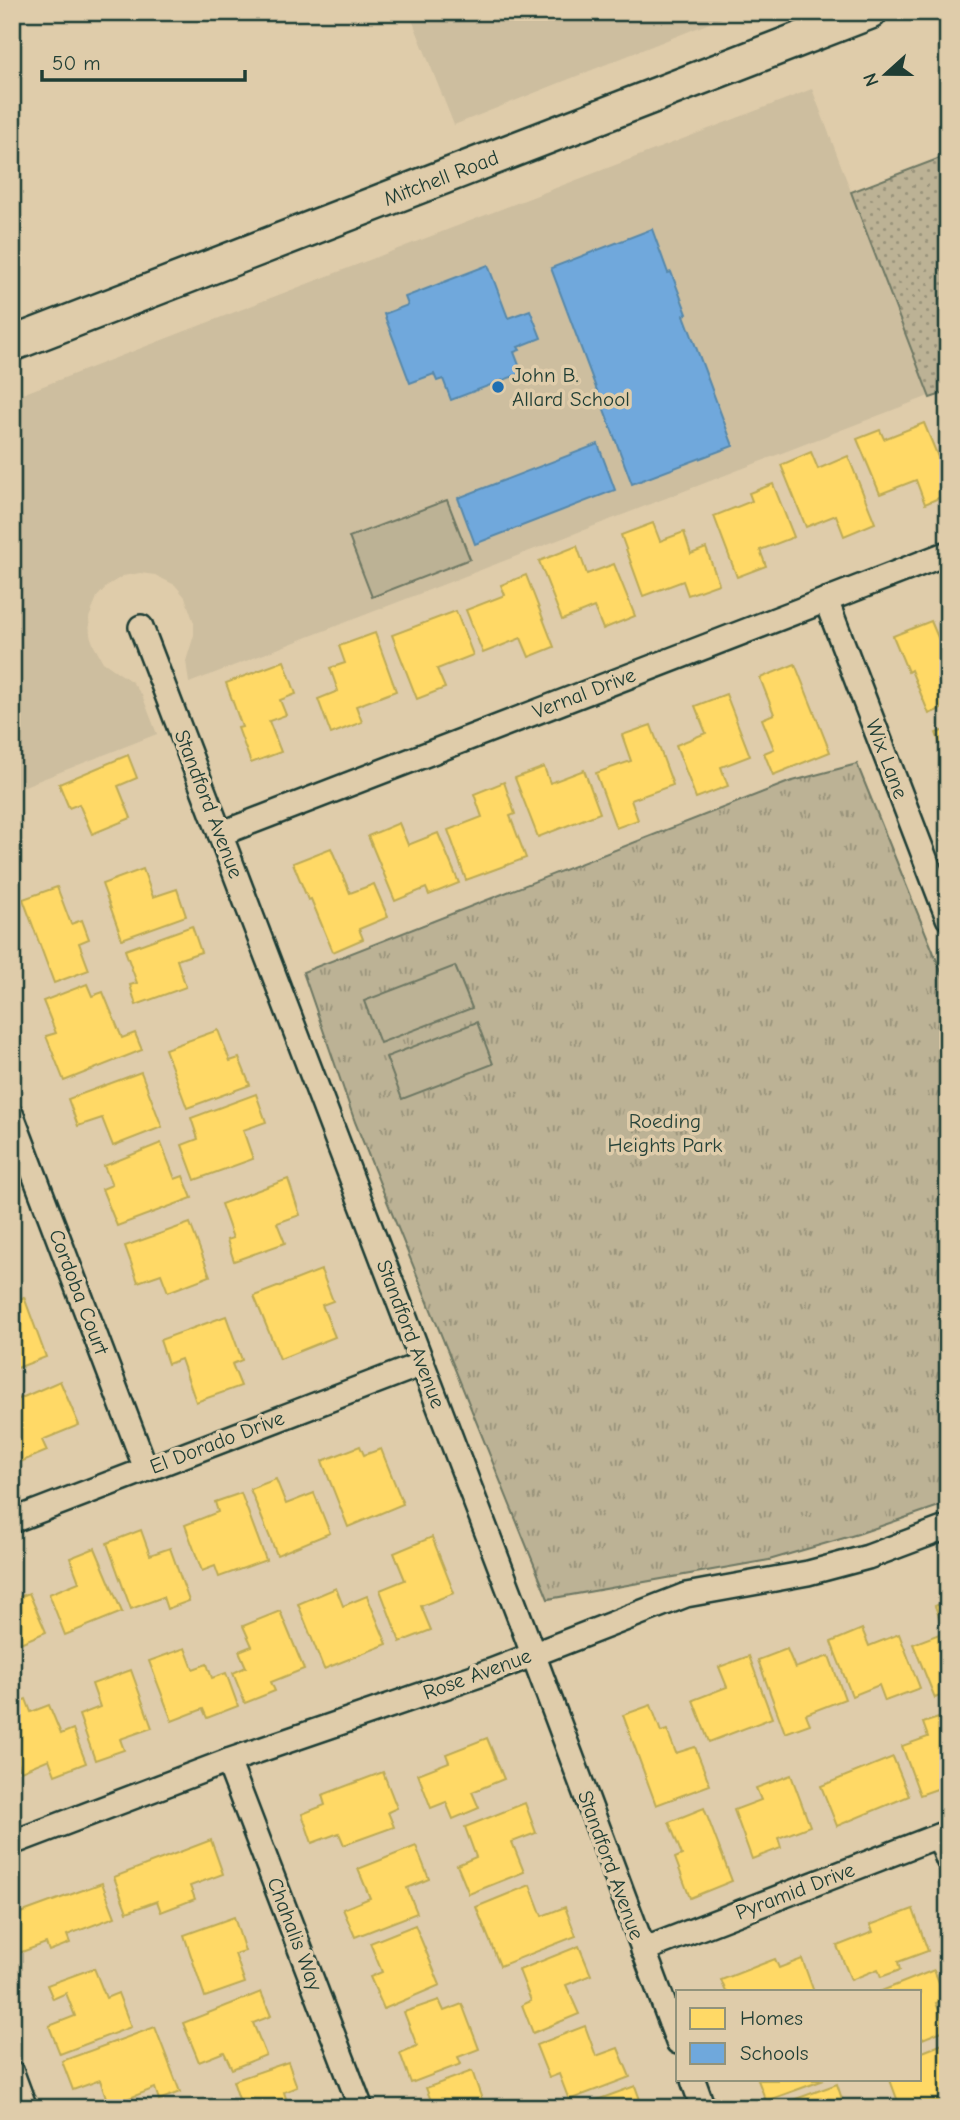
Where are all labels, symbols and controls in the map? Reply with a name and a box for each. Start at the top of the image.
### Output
scale bar [42,38,245,82]
north arrow [852,38,922,108]
text: 50 m [52,51,101,75]
text: N [859,70,884,89]
street label: Mitchell Road [380,145,502,211]
place label: John B. Allard School [512,363,630,411]
marker: John B. Allard School [490,379,506,395]
street label: Vernal Drive [529,662,639,724]
street label: Wix Lane [861,716,913,802]
street label: Standford Avenue [170,726,248,882]
park label: Roeding Heights Park [608,1109,722,1157]
street label: Cordoba Court [44,1226,114,1359]
street label: Standford Avenue [372,1256,450,1412]
street label: El Dorado Drive [147,1405,287,1479]
street label: Rose Avenue [420,1643,534,1705]
street label: Standford Avenue [573,1787,649,1943]
street label: Pyramid Drive [732,1857,858,1925]
street label: Chahalis Way [262,1874,328,1995]
legend [676,1990,922,2082]
text: Homes [740,2006,803,2030]
text: Schools [740,2041,809,2065]

